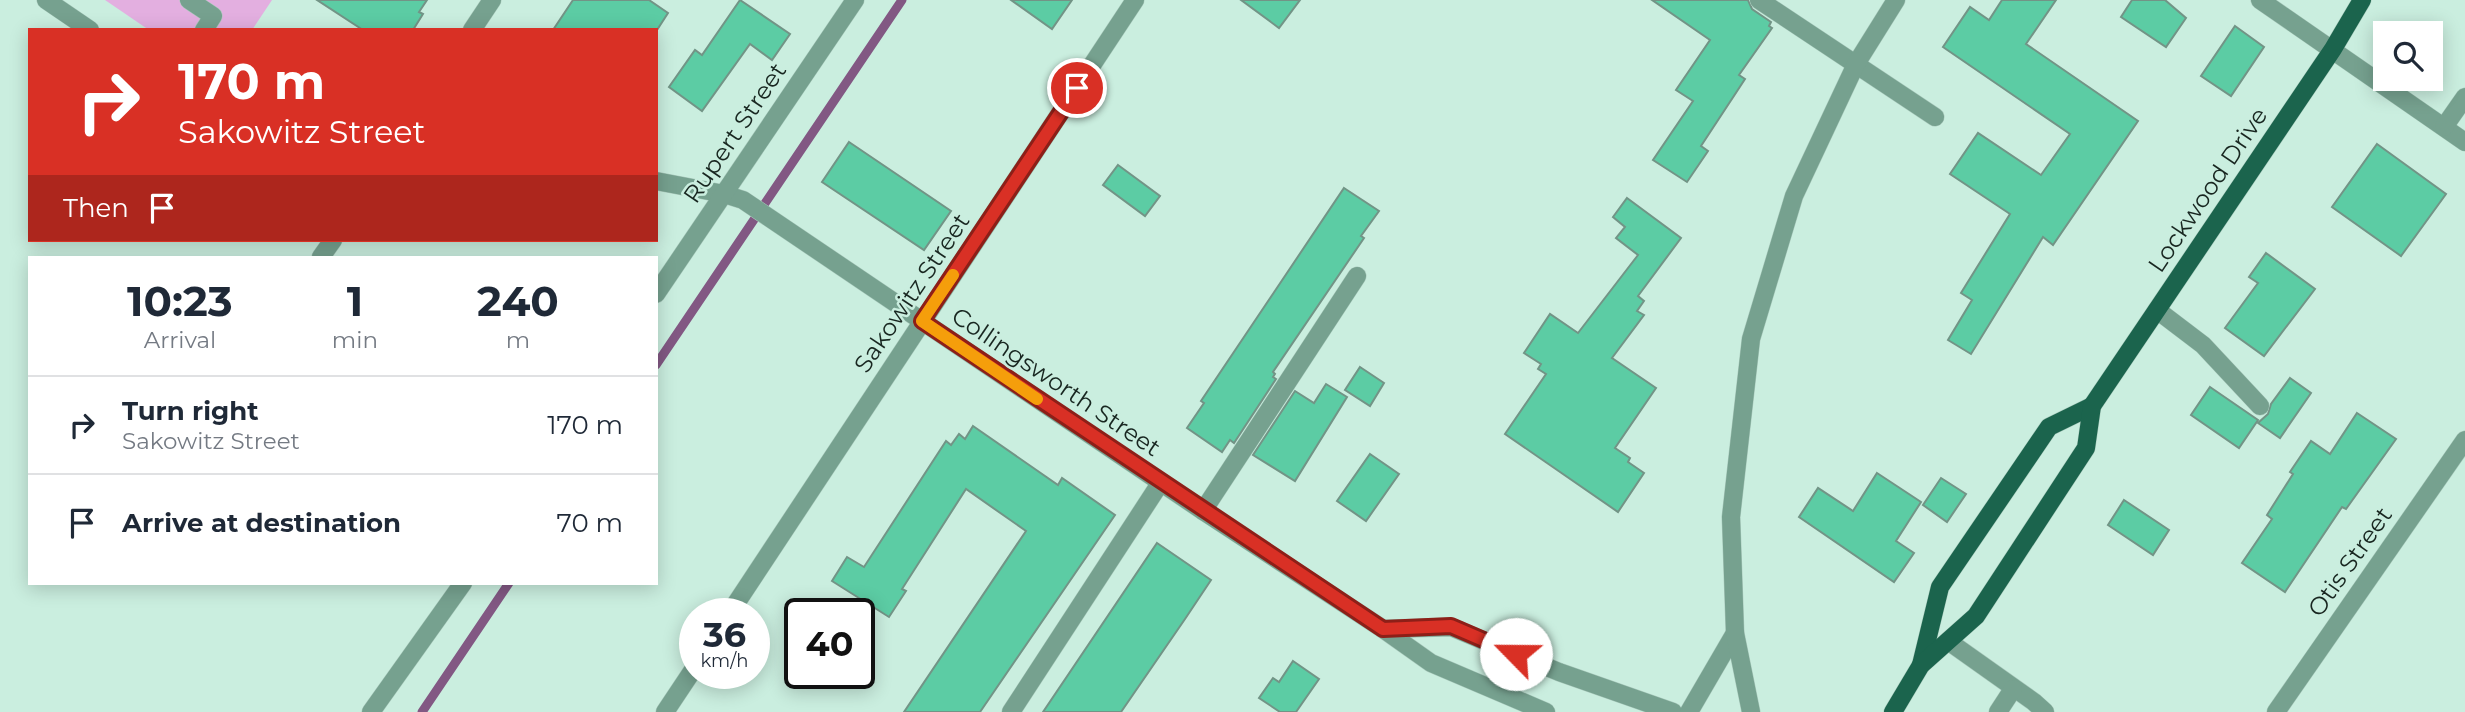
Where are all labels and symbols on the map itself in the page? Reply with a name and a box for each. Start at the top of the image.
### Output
street label: Rupert Street [677,57,792,208]
pin [1047,58,1107,118]
street label: Lockwood Drive [2142,102,2273,278]
street label: Sakowitz Street [848,207,976,378]
street label: Collingsworth Street [946,301,1166,462]
street label: Otis Street [2301,501,2398,622]
speed limit sign: 40 [784,598,875,689]
position arrow [1479,617,1553,691]

